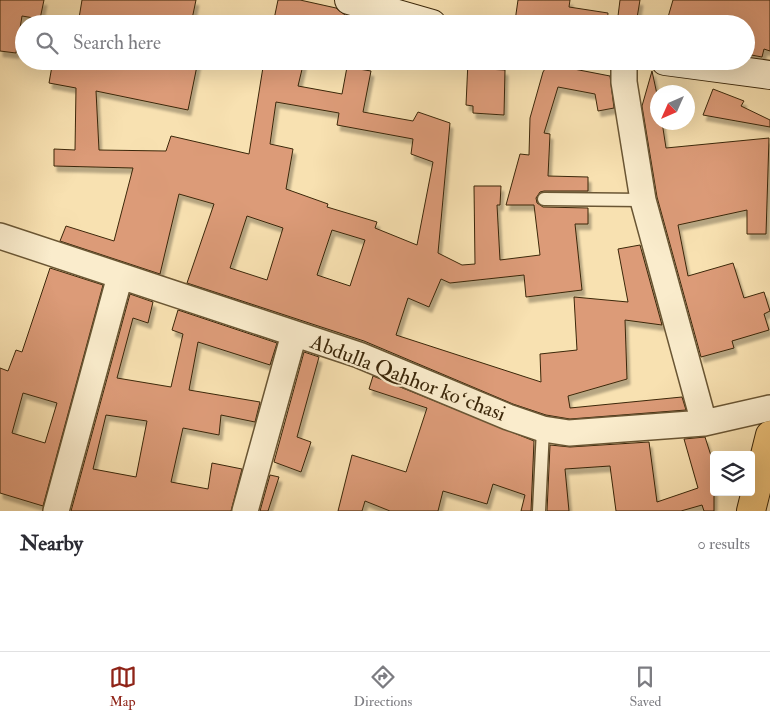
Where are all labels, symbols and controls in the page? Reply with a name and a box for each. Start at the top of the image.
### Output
search box [15,15,755,70]
icon: search [33,29,61,57]
text: Search here [73,31,161,55]
north arrow [650,85,695,130]
street label: Abdulla Qahhor koʻchasi [306,328,510,428]
map controls [710,451,755,496]
button: layers [710,451,755,496]
text: Nearby [20,530,83,557]
text: 0 results [697,534,750,554]
tab: Map [109,663,137,710]
tab: Directions [354,663,412,710]
tab: Saved [629,663,661,710]

